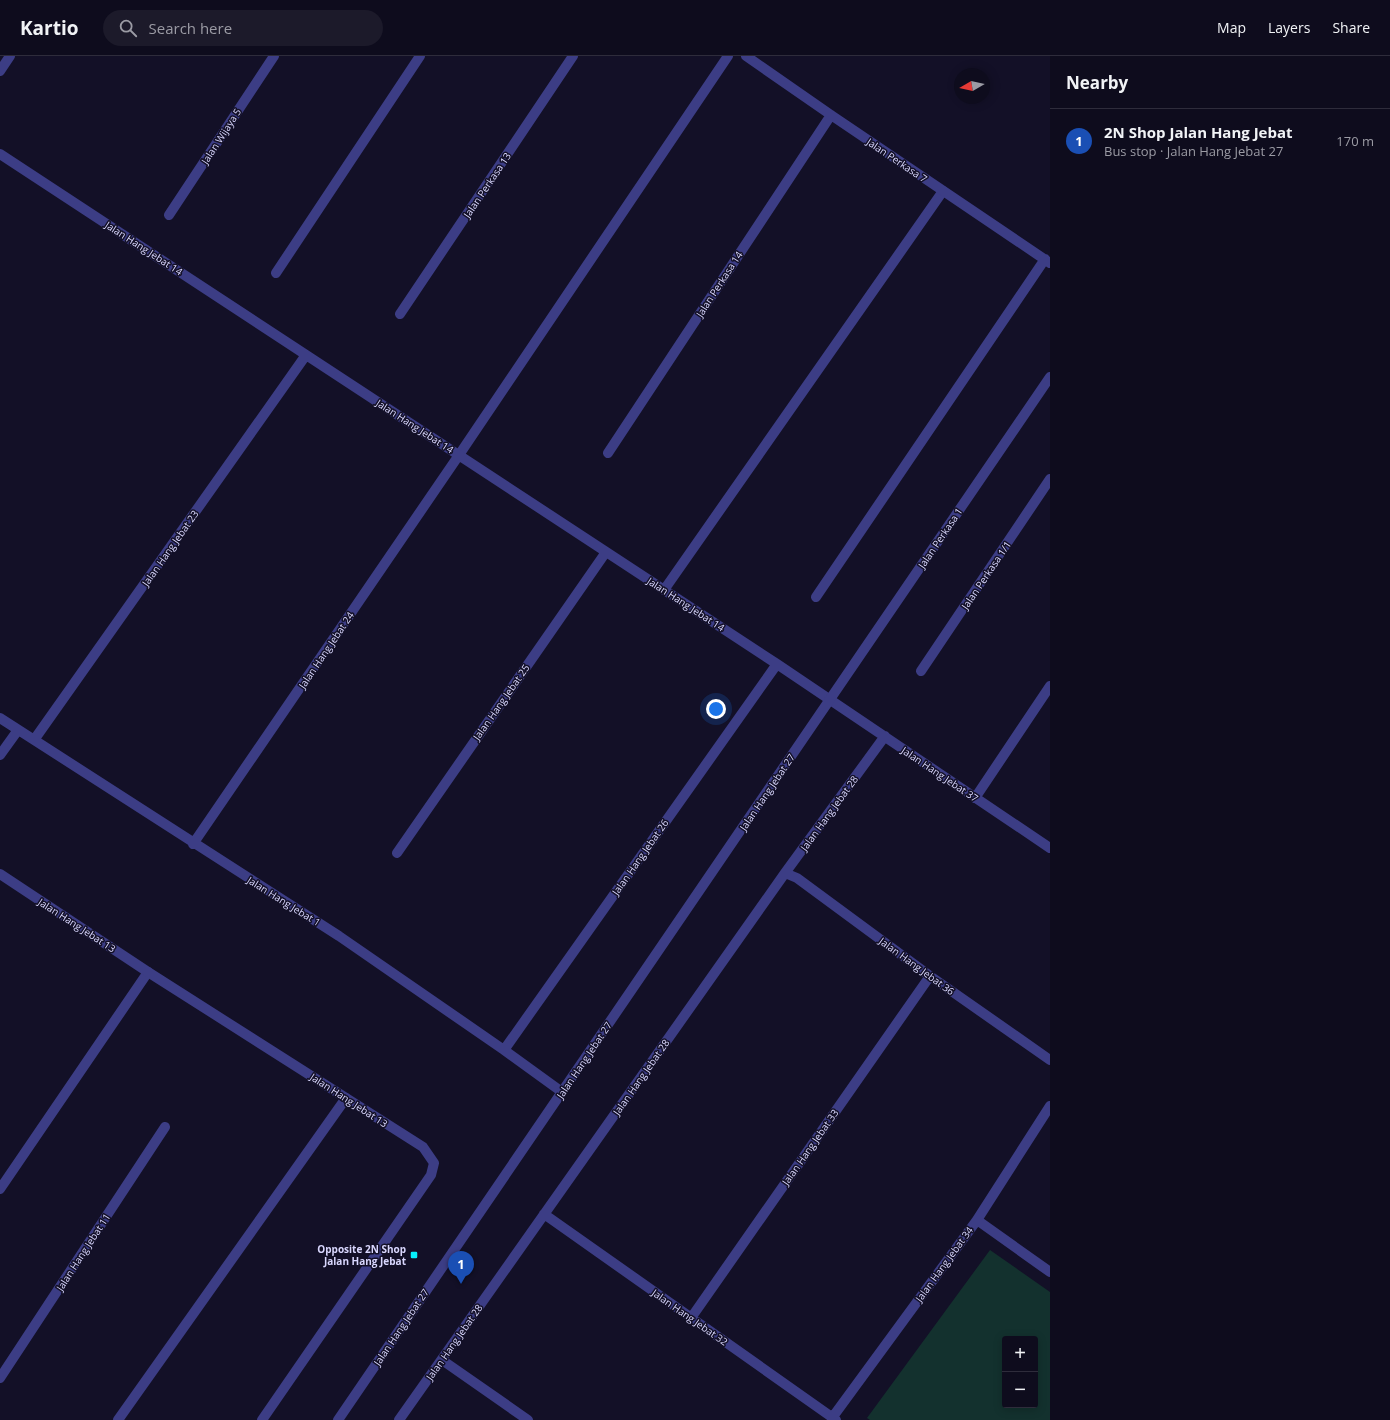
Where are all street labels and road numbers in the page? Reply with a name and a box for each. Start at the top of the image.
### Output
street label: Jalan Wijaya 5 [197,105,244,167]
street label: Jalan Perkasa 7 [863,134,930,186]
street label: Jalan Perkasa 13 [459,149,514,221]
street label: Jalan Hang Jebat 14 [102,217,186,278]
street label: Jalan Perkasa 14 [692,248,746,320]
street label: Jalan Hang Jebat 14 [373,395,457,456]
street label: Jalan Perkasa 1 [914,505,965,572]
street label: Jalan Hang Jebat 23 [138,507,202,590]
street label: Jalan Perkasa 1/1 [957,538,1014,613]
street label: Jalan Hang Jebat 14 [644,573,728,634]
street label: Jalan Hang Jebat 24 [295,609,357,692]
street label: Jalan Hang Jebat 25 [469,661,533,744]
street label: Jalan Hang Jebat 37 [898,743,981,805]
street label: Jalan Hang Jebat 27 [736,751,798,834]
street label: Jalan Hang Jebat 28 [796,772,861,854]
street label: Jalan Hang Jebat 26 [608,816,672,899]
street label: Jalan Hang Jebat 1 [244,872,323,929]
street label: Jalan Hang Jebat 13 [35,894,119,955]
street label: Jalan Hang Jebat 36 [876,933,958,998]
street label: Jalan Hang Jebat 27 [553,1019,615,1102]
street label: Jalan Hang Jebat 28 [609,1036,673,1119]
street label: Jalan Hang Jebat 13 [307,1069,391,1130]
street label: Jalan Hang Jebat 33 [778,1106,842,1189]
street label: Jalan Hang Jebat 11 [52,1211,113,1294]
street label: Jalan Hang Jebat 34 [911,1223,976,1305]
street label: Jalan Hang Jebat 32 [648,1285,731,1349]
street label: Jalan Hang Jebat 27 [370,1286,432,1369]
street label: Jalan Hang Jebat 28 [422,1301,486,1384]

